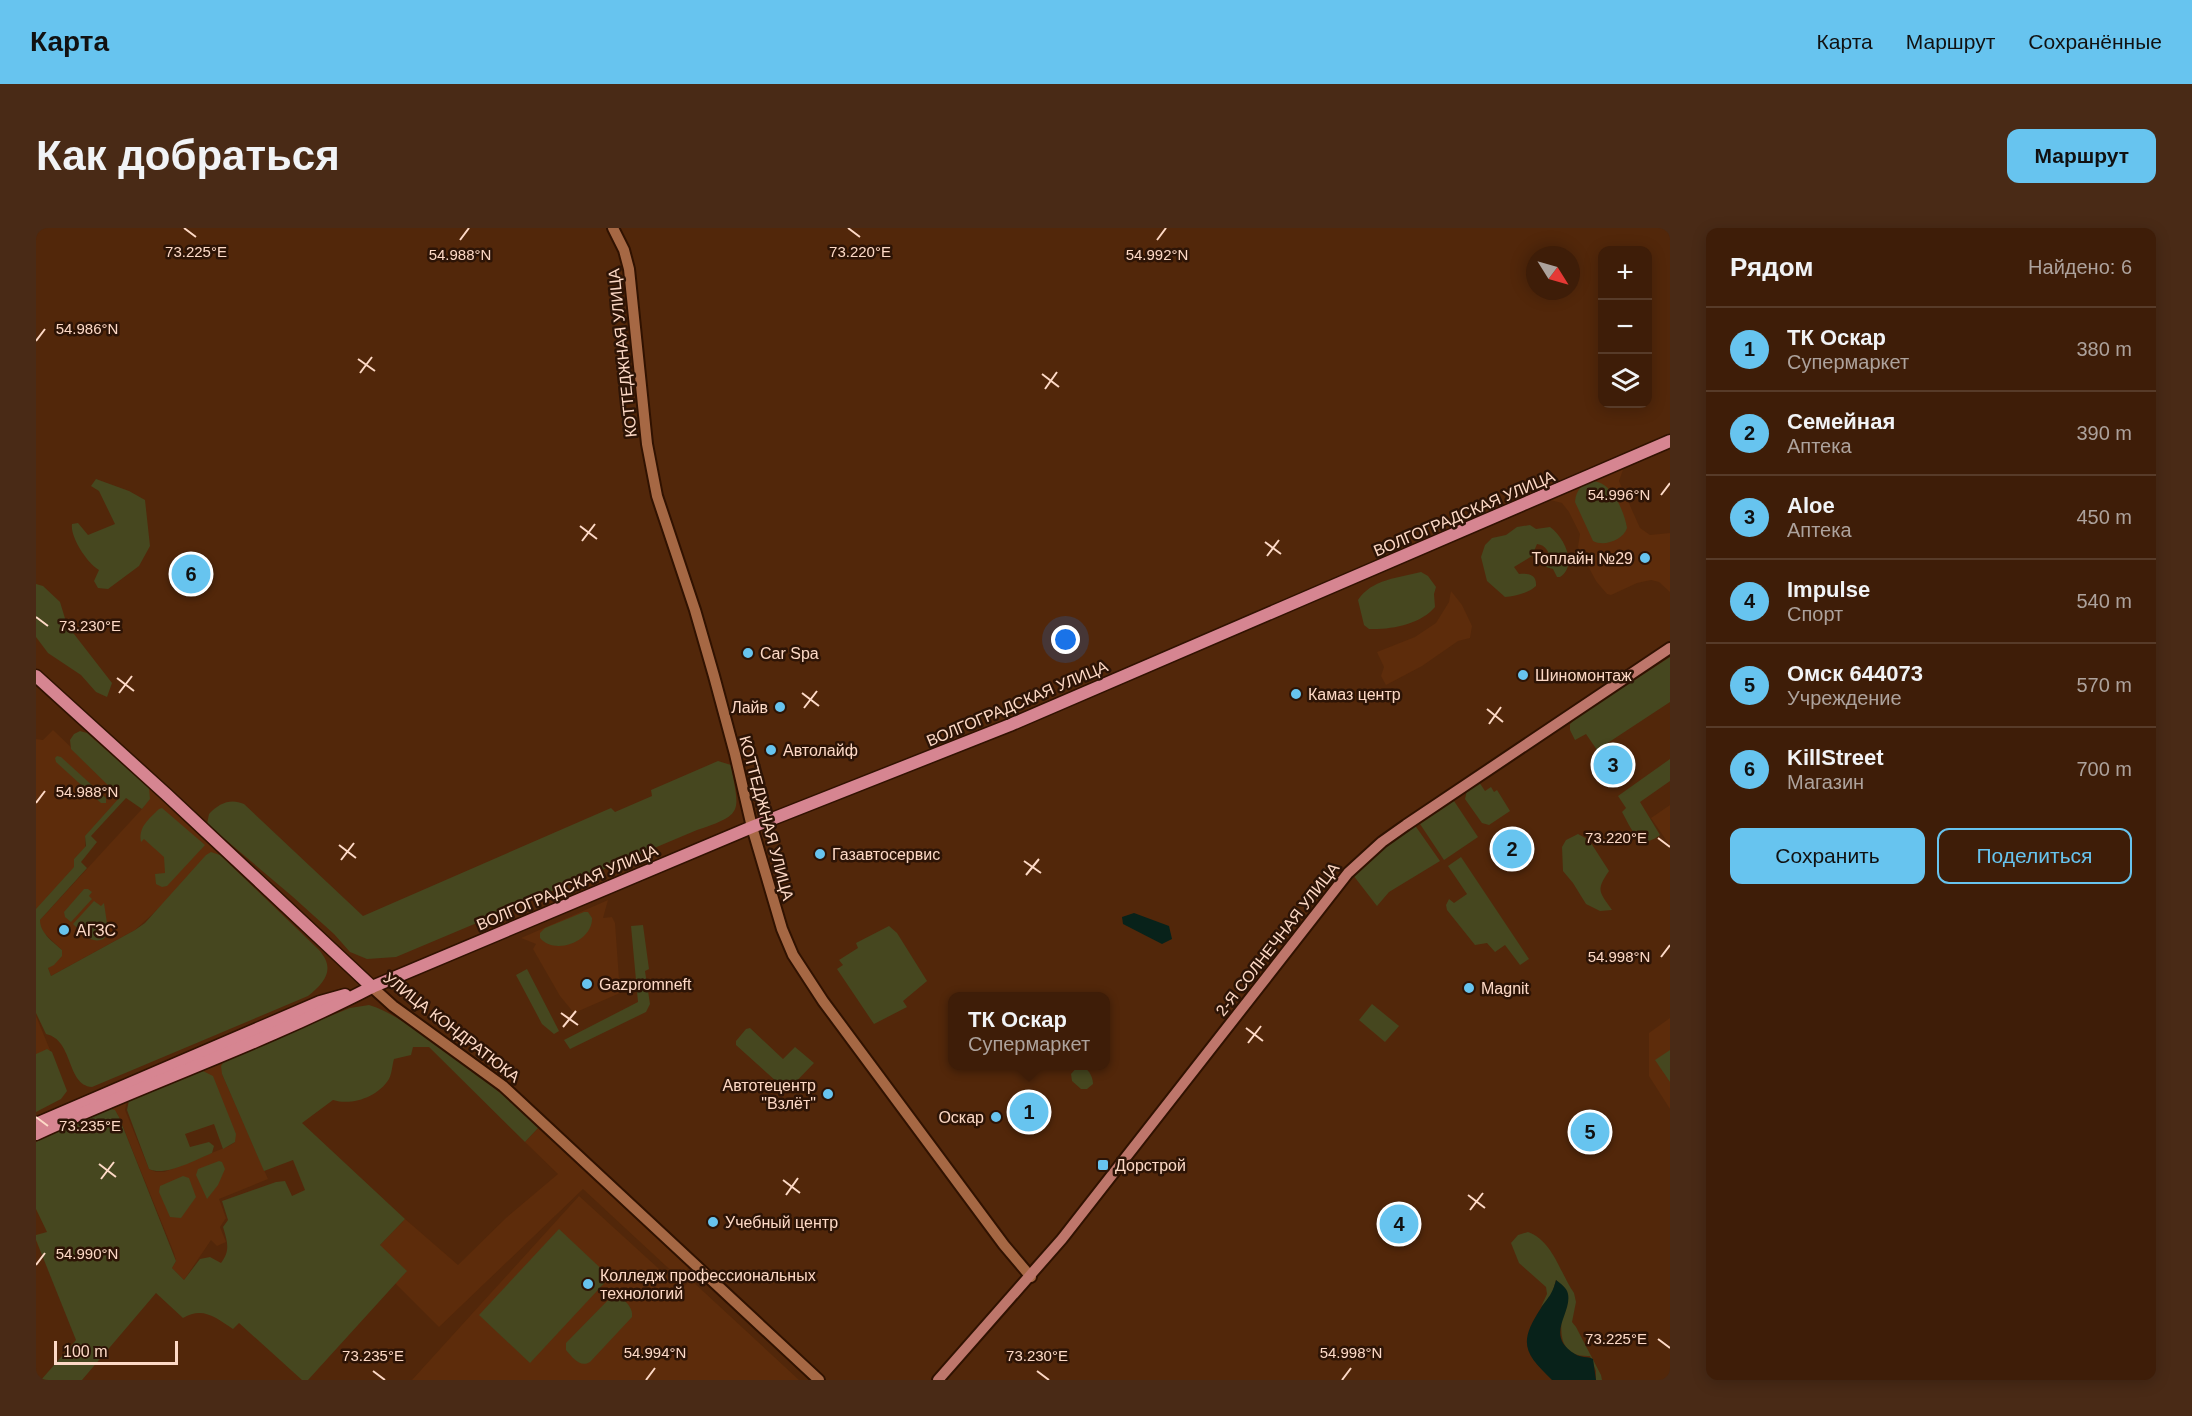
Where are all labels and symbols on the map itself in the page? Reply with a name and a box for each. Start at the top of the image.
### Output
text: 73.225°E [165,243,227,260]
text: 73.220°E [829,243,891,260]
text: 54.988°N [429,246,491,263]
text: 54.992°N [1126,246,1188,263]
north arrow [1526,246,1580,300]
street label: КОТТЕДЖНАЯ УЛИЦА [605,267,640,438]
text: 54.986°N [56,320,118,337]
street label: ВОЛГОГРАДСКАЯ УЛИЦА [1371,467,1558,559]
text: 54.996°N [1588,486,1650,503]
place label: Топлайн №29 [1532,550,1633,567]
marker: Топлайн №29 [1638,551,1652,565]
pin: 6 [172,552,210,596]
text: 73.230°E [59,617,121,634]
your location [1051,625,1080,654]
place label: Car Spa [760,645,819,662]
marker: Car Spa [741,646,755,660]
street label: ВОЛГОГРАДСКАЯ УЛИЦА [924,657,1111,749]
place label: Шиномонтаж [1535,667,1632,684]
marker: Шиномонтаж [1516,668,1530,682]
place label: Камаз центр [1308,686,1401,703]
marker: Камаз центр [1289,687,1303,701]
place label: Лайв [731,699,768,716]
marker: Лайв [773,700,787,714]
street label: КОТТЕДЖНАЯ УЛИЦА [736,734,797,903]
place label: Автолайф [783,742,858,759]
pin: 3 [1594,742,1632,788]
marker: Автолайф [764,743,778,757]
text: 54.988°N [56,783,118,800]
pin: 2 [1492,826,1532,872]
text: 73.220°E [1585,829,1647,846]
street label: ВОЛГОГРАДСКАЯ УЛИЦА [474,841,661,933]
place label: Газавтосервис [832,846,940,863]
marker: Газавтосервис [813,847,827,861]
street label: 2-Я СОЛНЕЧНАЯ УЛИЦА [1212,859,1343,1019]
place label: АГЗС [76,922,116,939]
marker: АГЗС [57,923,71,937]
text: 54.998°N [1588,948,1650,965]
street label: УЛИЦА КОНДРАТЮКА [380,969,523,1086]
place label: Gazpromneft [599,976,692,993]
marker: Gazpromneft [580,977,594,991]
place label: Magnit [1481,980,1530,997]
marker: Magnit [1462,981,1476,995]
place label: Автотецентр "Взлёт" [722,1077,816,1112]
marker: Автотецентр "Взлёт" [821,1087,835,1101]
pin: 1 [1010,1090,1048,1134]
place label: Оскар [938,1109,984,1126]
marker: Оскар [989,1110,1003,1124]
pin: 5 [1570,1110,1610,1154]
text: 73.235°E [59,1117,121,1134]
place label: Дорстрой [1115,1157,1186,1174]
marker: Дорстрой [1096,1158,1110,1172]
pin: 4 [1380,1202,1418,1246]
place label: Учебный центр [725,1214,838,1231]
marker: Учебный центр [706,1215,720,1229]
text: 54.990°N [56,1245,118,1262]
place label: Колледж профессиональных технологий [600,1267,816,1302]
marker: Колледж профессиональных технологий [581,1277,595,1291]
text: 73.225°E [1585,1330,1647,1347]
scale bar [54,1338,178,1366]
text: 54.994°N [624,1344,686,1361]
text: 54.998°N [1320,1344,1382,1361]
text: 73.235°E [342,1347,404,1364]
text: 73.230°E [1006,1347,1068,1364]

